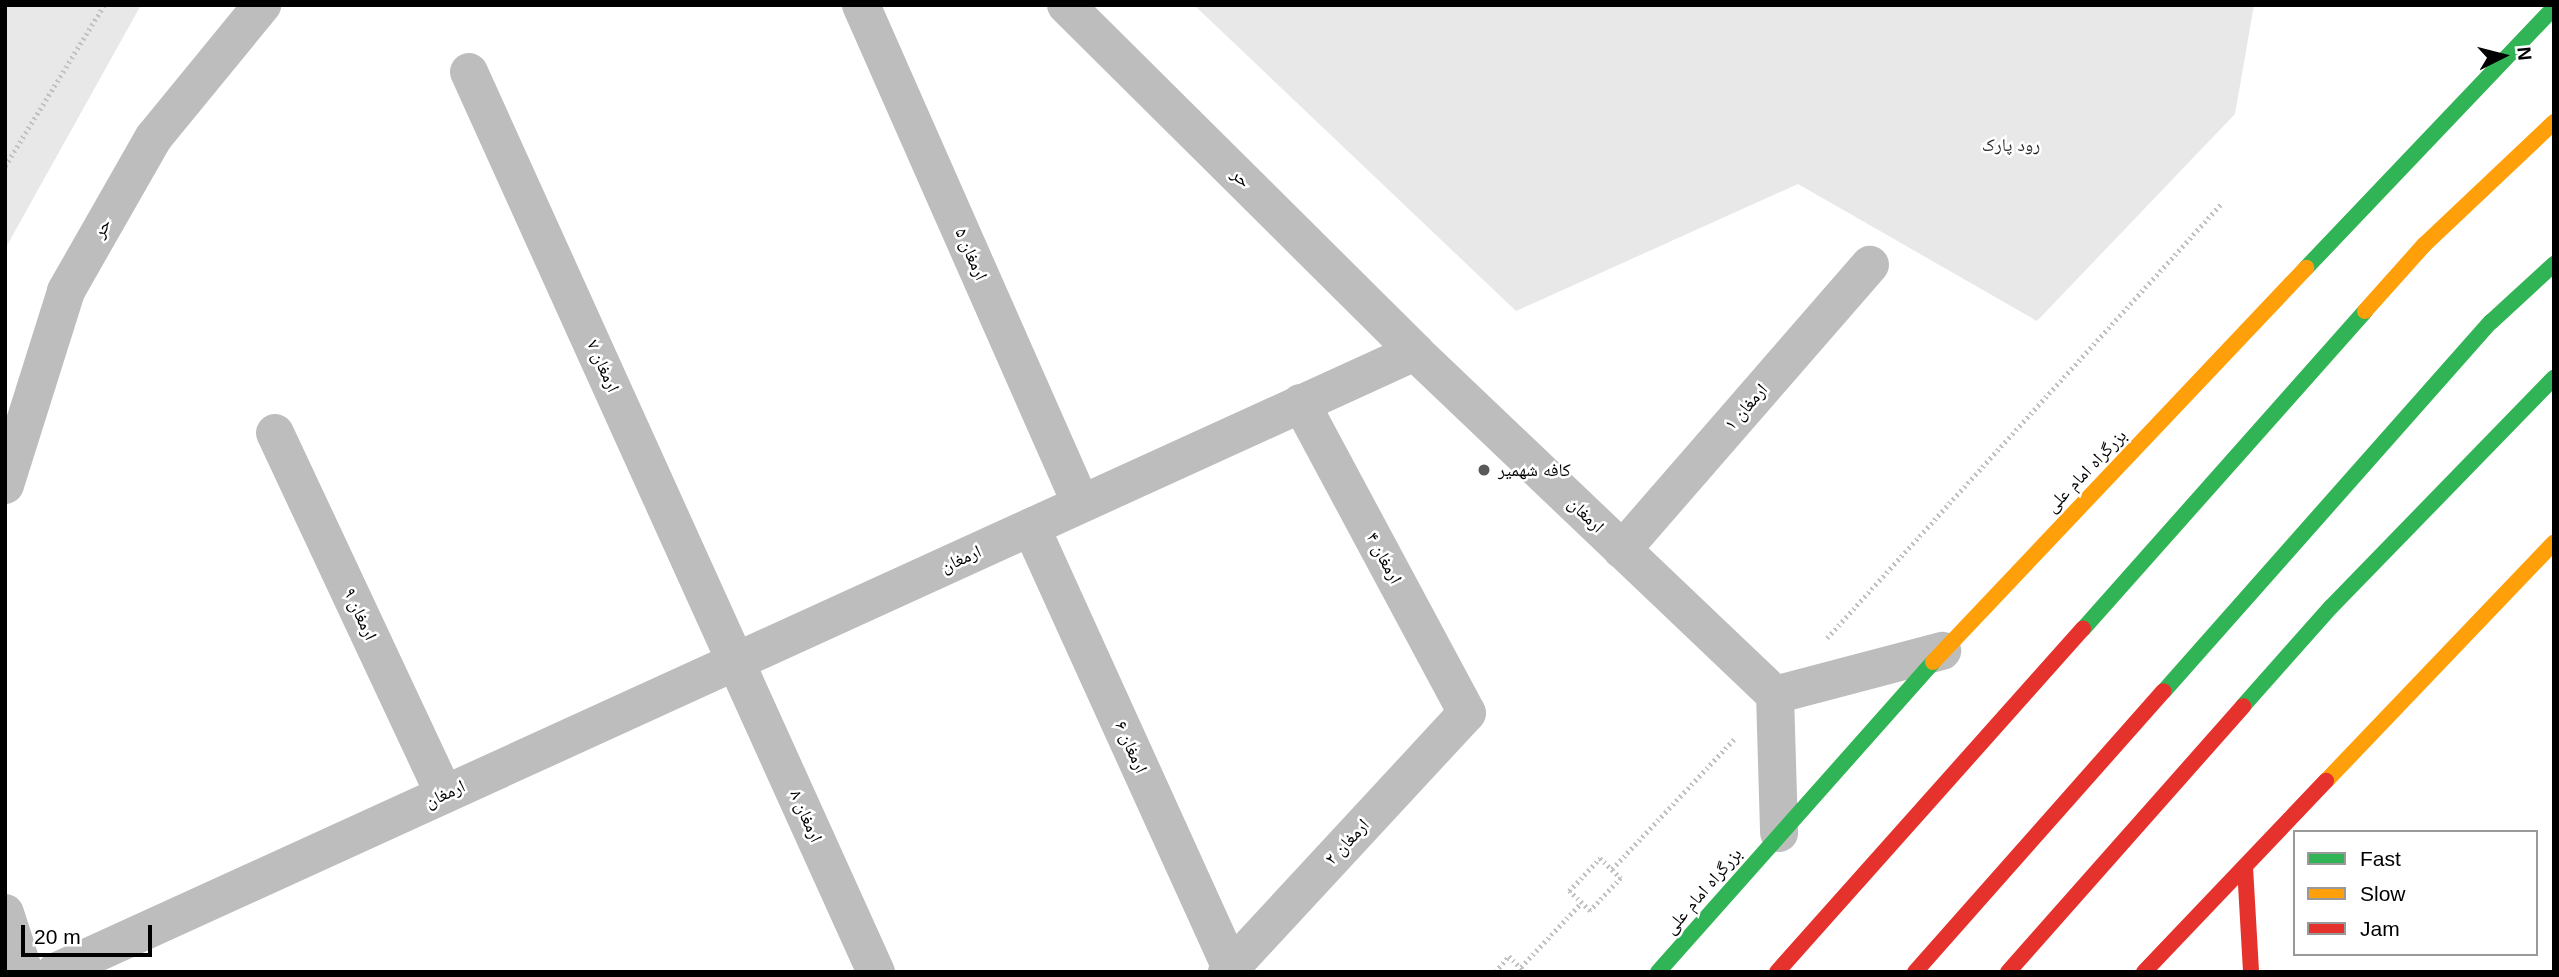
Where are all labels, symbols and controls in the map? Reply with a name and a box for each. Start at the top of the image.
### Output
north arrow [2468,21,2538,91]
text: N [2513,46,2536,62]
park label: رود پارک [1982,134,2040,156]
street label: حر [1227,164,1255,192]
street label: حر [88,214,116,242]
street label: ارمغان ۵ [950,224,992,284]
street label: ارمغان ۷ [582,336,624,396]
street label: ارمغان ۱ [1720,379,1772,435]
street label: بزرگراه امام علی [2041,425,2131,517]
place label: كافه شهمير [1498,459,1571,481]
marker: كافه شهمير [1476,462,1492,478]
street label: ارمغان [1563,493,1609,537]
street label: ارمغان ۴ [1362,529,1406,587]
street label: ارمغان [937,541,985,577]
street label: ارمغان ۹ [339,584,381,644]
street label: ارمغان ۶ [1110,717,1152,777]
street label: ارمغان [421,775,469,813]
street label: ارمغان ۸ [785,786,827,846]
street label: ارمغان ۲ [1320,814,1374,870]
legend [2293,830,2538,956]
street label: بزرگراه امام علی [1660,843,1746,939]
text: Fast [2360,847,2401,870]
text: Slow [2360,882,2406,905]
scale bar [24,911,156,955]
text: Jam [2360,917,2400,940]
text: 20 m [34,925,81,948]

